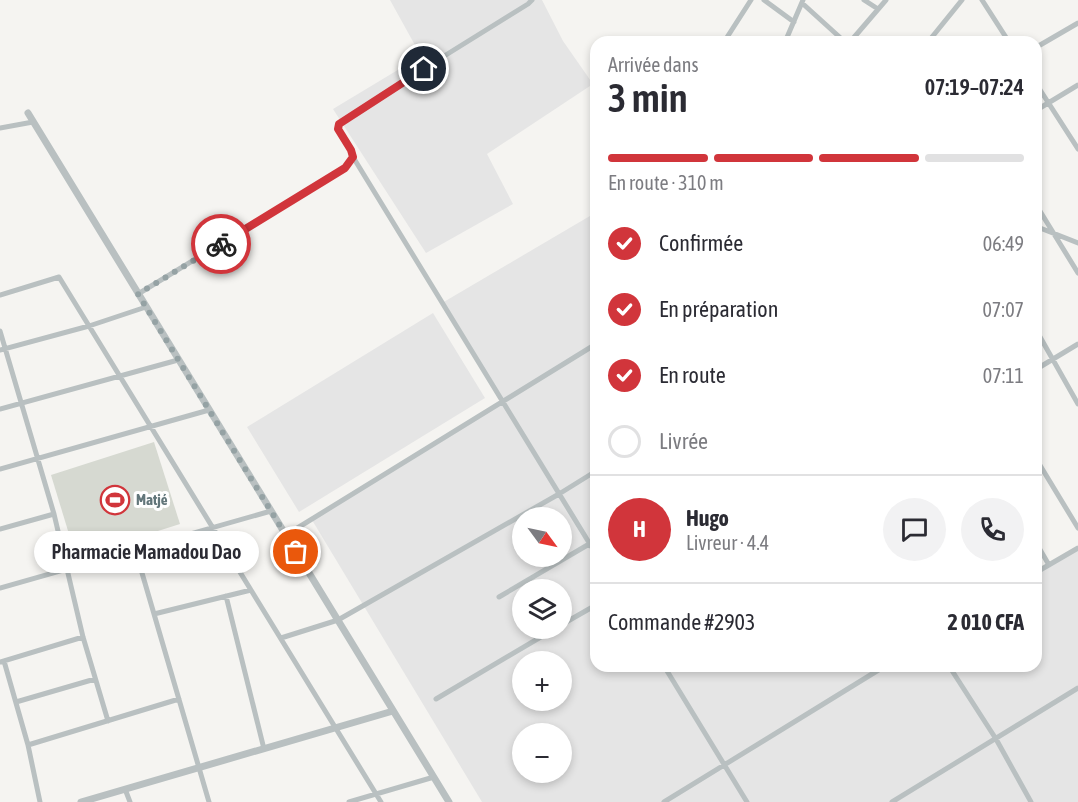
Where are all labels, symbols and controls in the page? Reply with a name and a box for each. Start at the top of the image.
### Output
pin [398,43,449,94]
icon: home [407,52,440,85]
text: Arrivée dans [608,53,699,76]
text: 07:19–07:24 [925,74,1024,100]
text: 3 min [608,76,688,120]
text: En route · 310 m [608,171,724,194]
courier [191,214,251,274]
icon: check [608,227,641,260]
icon: bike [205,228,238,261]
text: Confirmée [659,230,743,256]
text: 06:49 [983,232,1024,255]
icon: check [608,293,641,326]
text: En préparation [659,296,778,322]
text: 07:07 [982,298,1024,321]
icon: check [608,359,641,392]
text: En route [659,362,726,388]
text: 07:11 [983,364,1024,387]
text: Livrée [659,428,708,454]
sports icon: Matjé [99,484,131,516]
place label: Matjé [136,491,168,508]
button: chat [883,498,946,561]
button: phone [961,498,1024,561]
text: Hugo [686,505,729,531]
north arrow [512,507,572,567]
map controls [512,507,572,783]
text: H [633,516,646,542]
pin [270,526,321,577]
callout: Pharmacie Mamadou Dao [35,531,260,573]
text: Livreur · 4.4 [686,531,769,554]
icon: bag [279,535,312,568]
text: Pharmacie Mamadou Dao [52,540,241,563]
button: layers [512,579,572,639]
text: Commande #2903 [608,609,755,635]
text: 2 010 CFA [948,609,1024,635]
button: + [512,651,572,711]
button: − [512,723,572,783]

